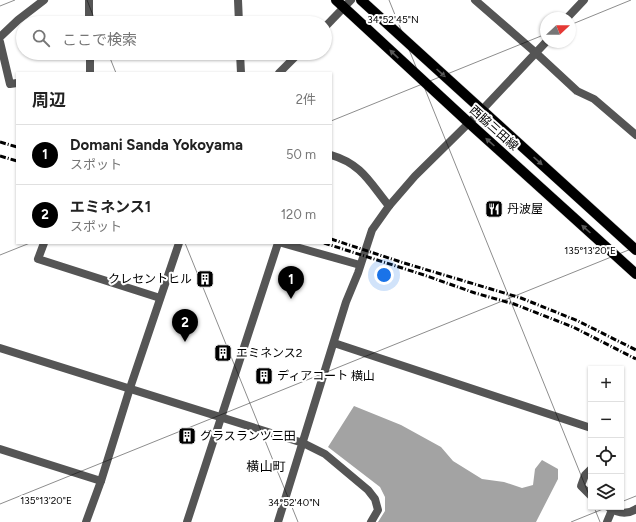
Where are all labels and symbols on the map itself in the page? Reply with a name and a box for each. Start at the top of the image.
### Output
north arrow [540,12,576,48]
text: 34°52'45"N [367,13,419,26]
one-way arrow [389,49,400,58]
one-way arrow [436,69,447,78]
street label: 西脇三田線 [467,103,521,153]
one-way arrow [485,137,495,147]
one-way arrow [532,156,543,165]
restaurant icon: 丹波屋 [484,199,504,219]
place label: 丹波屋 [507,202,543,216]
one-way arrow [582,225,591,234]
text: 135°13'20"E [564,244,616,257]
your location [374,265,394,285]
pin: 1 [278,266,304,299]
building icon: クレセントヒル [195,269,215,289]
place label: クレセントヒル [108,272,192,286]
pin: 2 [172,309,198,342]
building icon: エミネンス2 [213,343,233,363]
place label: エミネンス2 [236,346,302,360]
building icon: ディアコート 横山 [254,366,274,386]
place label: ディアコート 横山 [277,369,375,383]
building icon: グラスランツ三田 [177,426,197,446]
place label: グラスランツ三田 [200,429,296,443]
district label: 横山町 [246,459,286,474]
text: 135°13'20"E [20,494,72,507]
text: 34°52'40"N [268,496,320,509]

